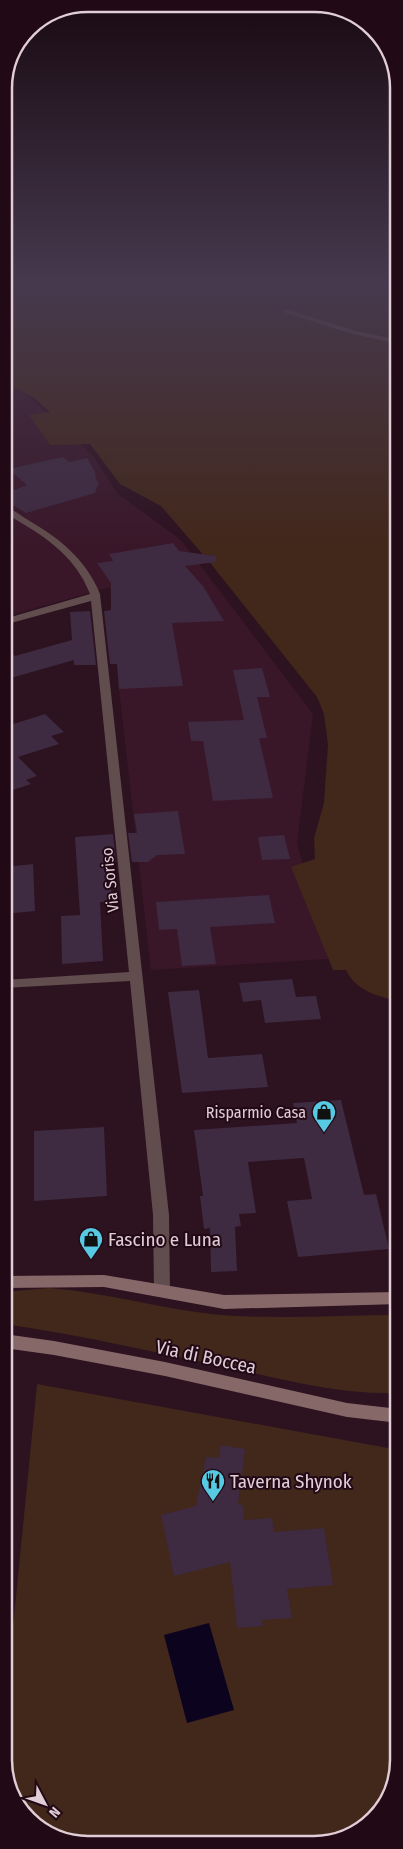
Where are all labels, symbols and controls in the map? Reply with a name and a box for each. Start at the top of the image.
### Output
street label: Via Soriso [97,847,123,913]
shop icon: Risparmio Casa [311,1099,337,1133]
place label: Risparmio Casa [206,1103,306,1122]
shop icon: Fascino e Luna [78,1226,104,1260]
place label: Fascino e Luna [108,1228,221,1251]
street label: Via di Boccea [154,1335,258,1379]
restaurant icon: Taverna Shynok [200,1468,226,1502]
place label: Taverna Shynok [230,1470,352,1493]
north arrow [20,1779,70,1829]
text: N [45,1803,64,1821]

